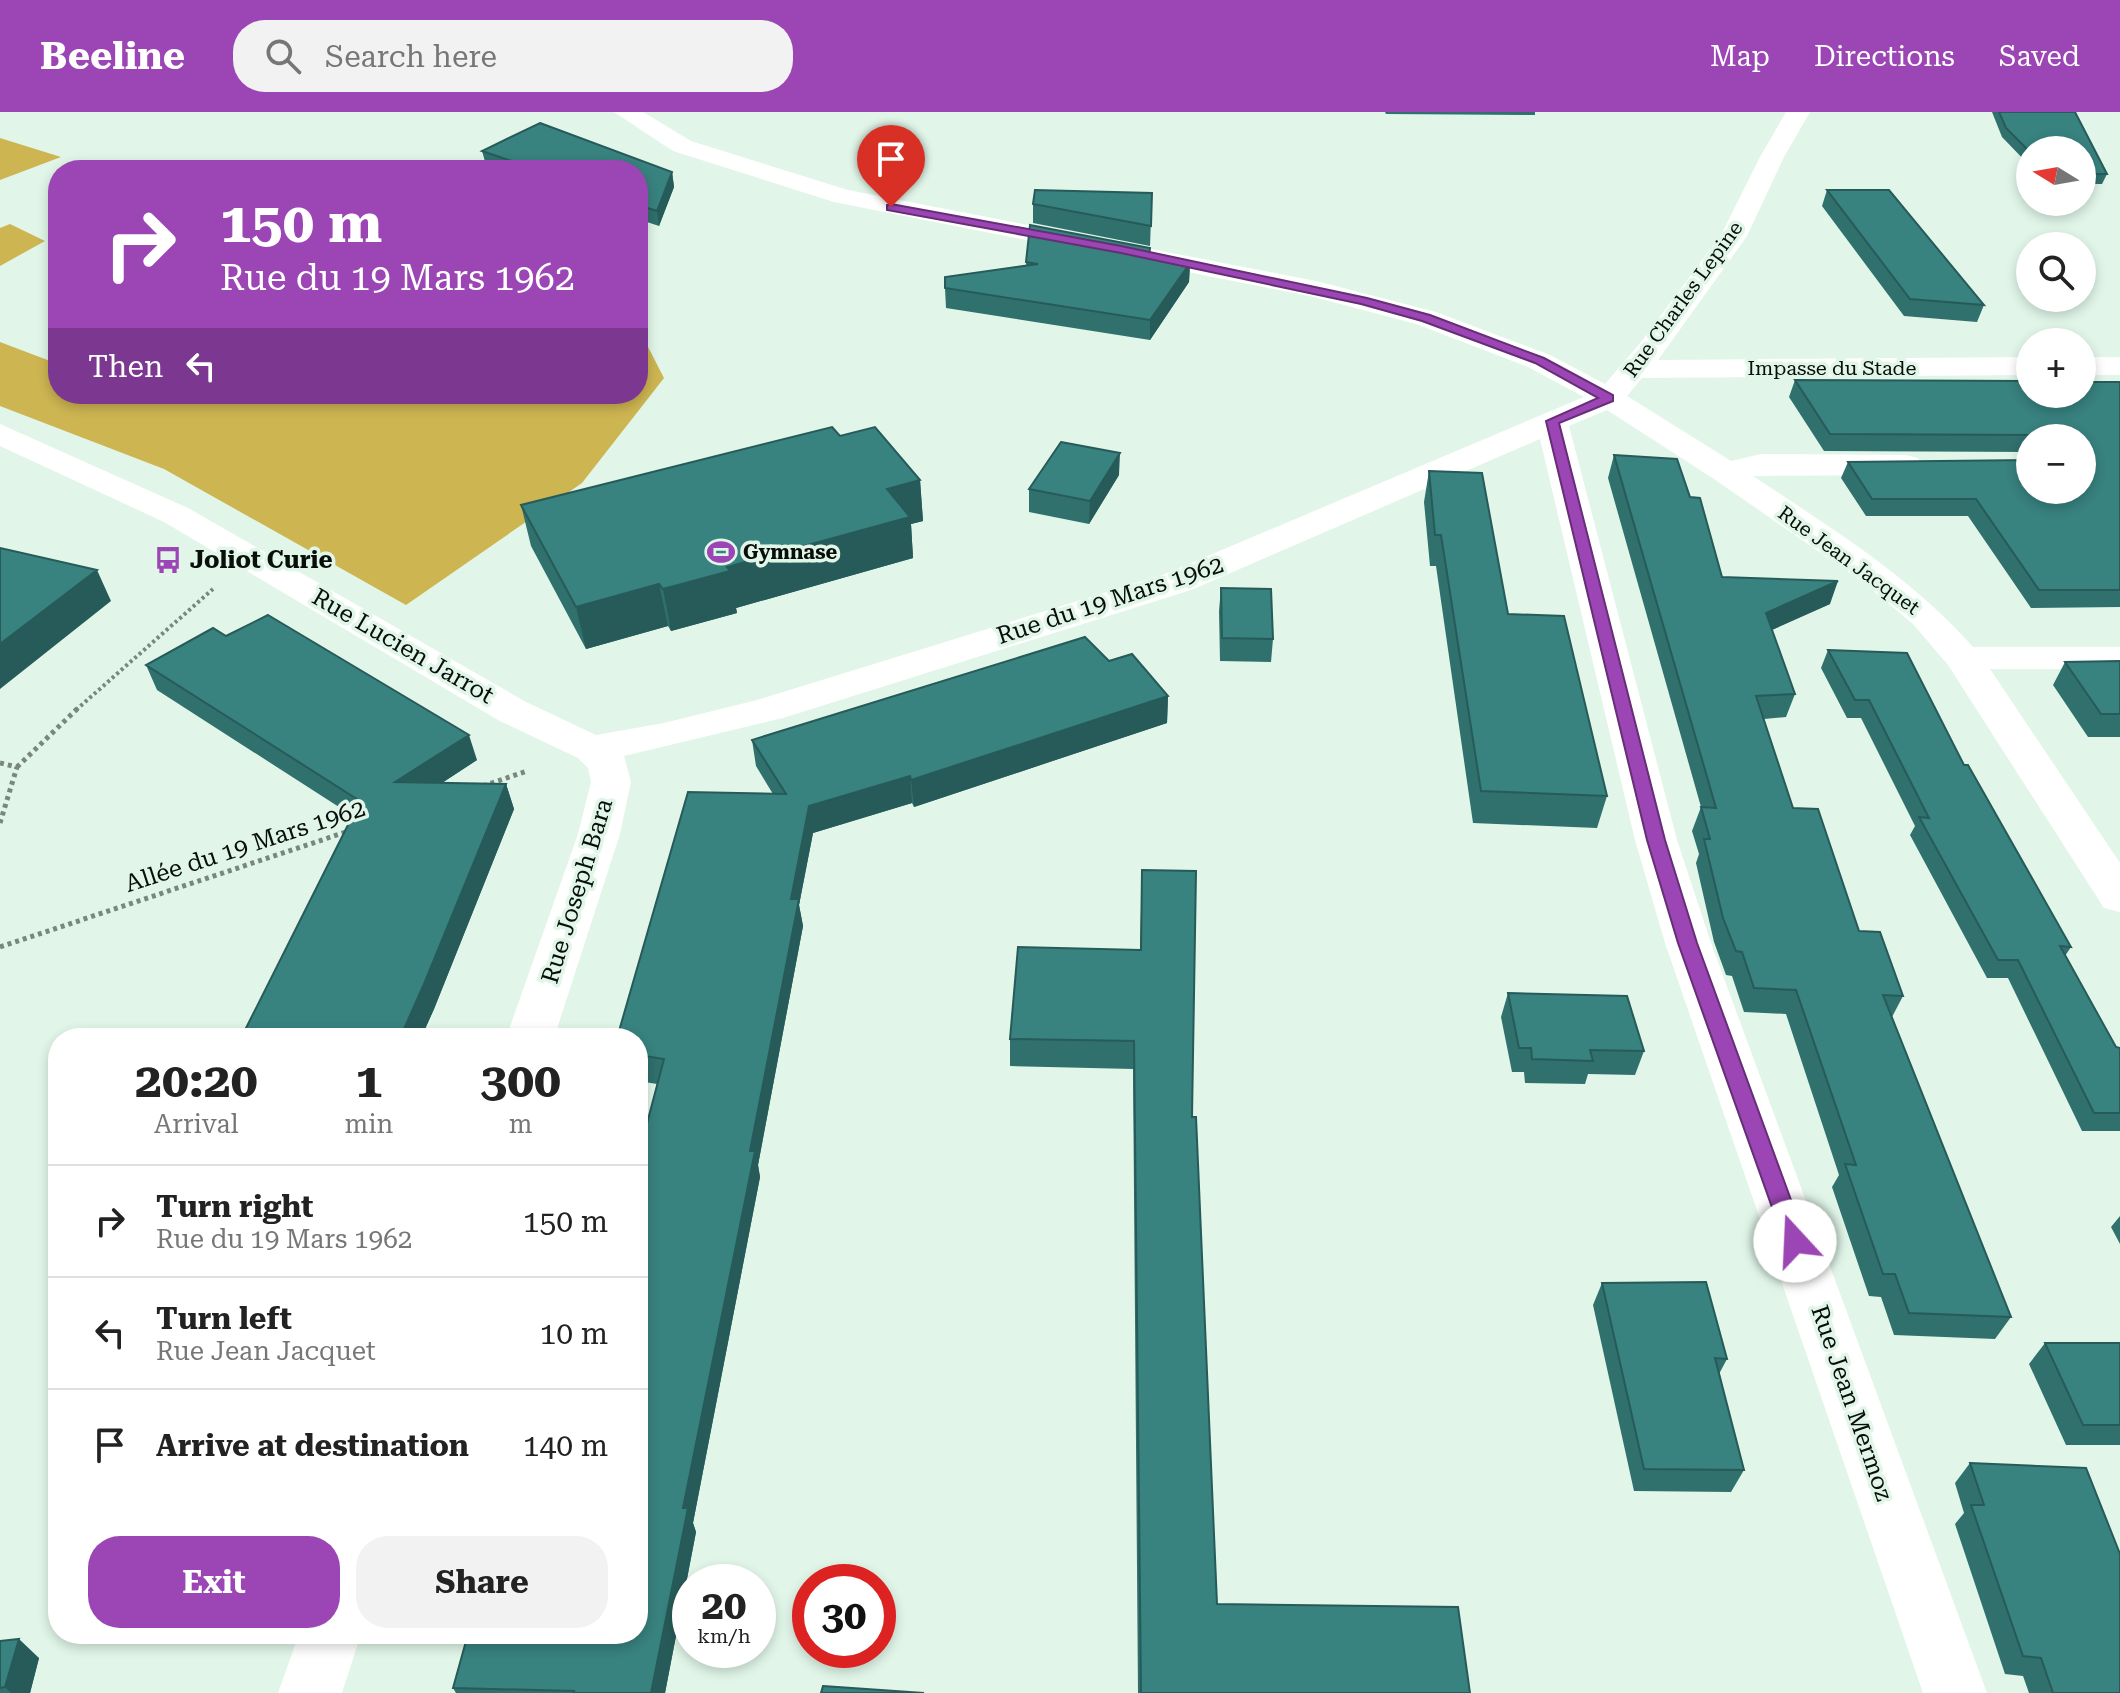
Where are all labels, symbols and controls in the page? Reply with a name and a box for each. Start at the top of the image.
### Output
search box [233,20,793,92]
text: Beeline [40,34,185,78]
icon: search [261,34,305,78]
text: Search here [325,39,497,74]
text: Map [1710,40,1770,73]
text: Directions [1814,40,1955,73]
text: Saved [1999,40,2080,73]
pin [857,125,925,207]
north arrow [2016,136,2096,216]
map controls [2016,136,2096,504]
icon: arrive [869,137,913,181]
text: 150 m [220,190,382,256]
icon: right [88,192,192,296]
street label: Rue Charles Lepine [1618,216,1748,382]
button: search [2016,232,2096,312]
text: Rue du 19 Mars 1962 [220,257,575,299]
button: + [2016,328,2096,408]
icon: left [179,344,223,388]
text: Then [88,349,163,384]
street label: Impasse du Stade [1748,356,1916,380]
button: − [2016,424,2096,504]
street label: Rue Jean Jacquet [1774,501,1925,620]
sports icon: Gymnase [706,537,736,567]
place label: Gymnase [743,540,837,564]
bus stop icon: Joliot Curie [153,545,183,575]
place label: Joliot Curie [190,546,333,574]
street label: Rue du 19 Mars 1962 [993,550,1227,650]
street label: Rue Lucien Jarrot [307,583,499,709]
street label: Allée du 19 Mars 1962 [121,794,369,898]
street label: Rue Joseph Bara [536,795,618,987]
text: 20:20 [135,1053,258,1109]
text: 1 [355,1053,382,1109]
text: 300 [480,1053,561,1109]
text: Arrival [154,1109,239,1139]
text: min [345,1109,393,1139]
text: m [509,1109,533,1139]
text: Turn right [156,1189,313,1224]
icon: right [88,1199,132,1243]
position arrow [1753,1199,1837,1283]
text: 150 m [523,1204,608,1239]
text: Rue du 19 Mars 1962 [156,1224,412,1254]
text: Turn left [156,1301,292,1336]
street label: Rue Jean Mermoz [1805,1302,1899,1504]
icon: left [88,1311,132,1355]
text: 10 m [539,1316,608,1351]
text: Rue Jean Jacquet [156,1336,376,1366]
icon: arrive [88,1423,132,1467]
text: Arrive at destination [156,1428,469,1463]
text: 140 m [523,1428,608,1463]
button: Exit [88,1536,340,1628]
button: Share [356,1536,608,1628]
speed limit sign: 30 [792,1564,896,1668]
text: 20 [702,1582,746,1629]
text: km/h [697,1624,751,1648]

